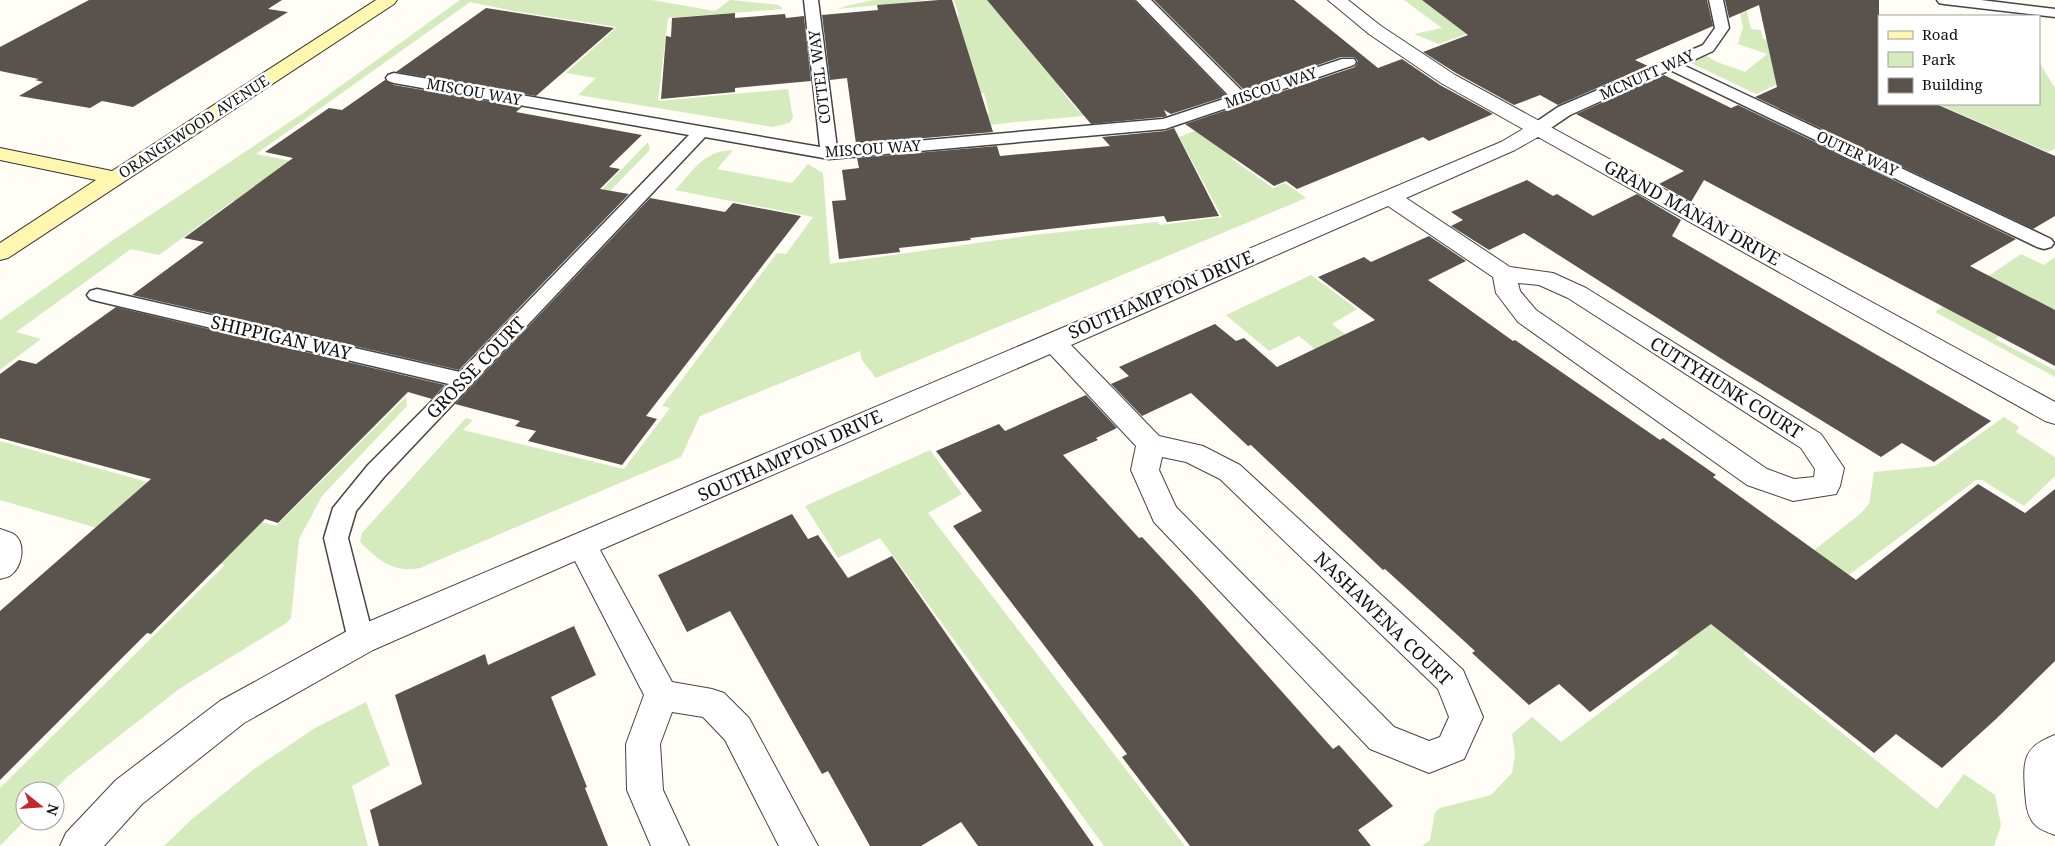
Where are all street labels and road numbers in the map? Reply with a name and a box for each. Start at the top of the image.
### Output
street label: COTTEL WAY [803,28,835,125]
street label: MCNUTT WAY [1596,44,1698,104]
street label: MISCOU WAY [1222,62,1320,112]
street label: ORANGEWOOD AVENUE [114,70,273,182]
street label: MISCOU WAY [425,73,524,109]
street label: OUTER WAY [1813,125,1902,181]
street label: MISCOU WAY [824,135,922,161]
street label: GRAND MANAN DRIVE [1600,154,1785,271]
street label: SOUTHAMPTON DRIVE [1064,244,1257,344]
street label: SHIPPIGAN WAY [209,309,354,365]
street label: GROSSE COURT [420,311,530,423]
street label: CUTTYHUNK COURT [1646,331,1807,444]
street label: SOUTHAMPTON DRIVE [694,404,885,507]
street label: NASHAWENA COURT [1310,546,1458,690]

